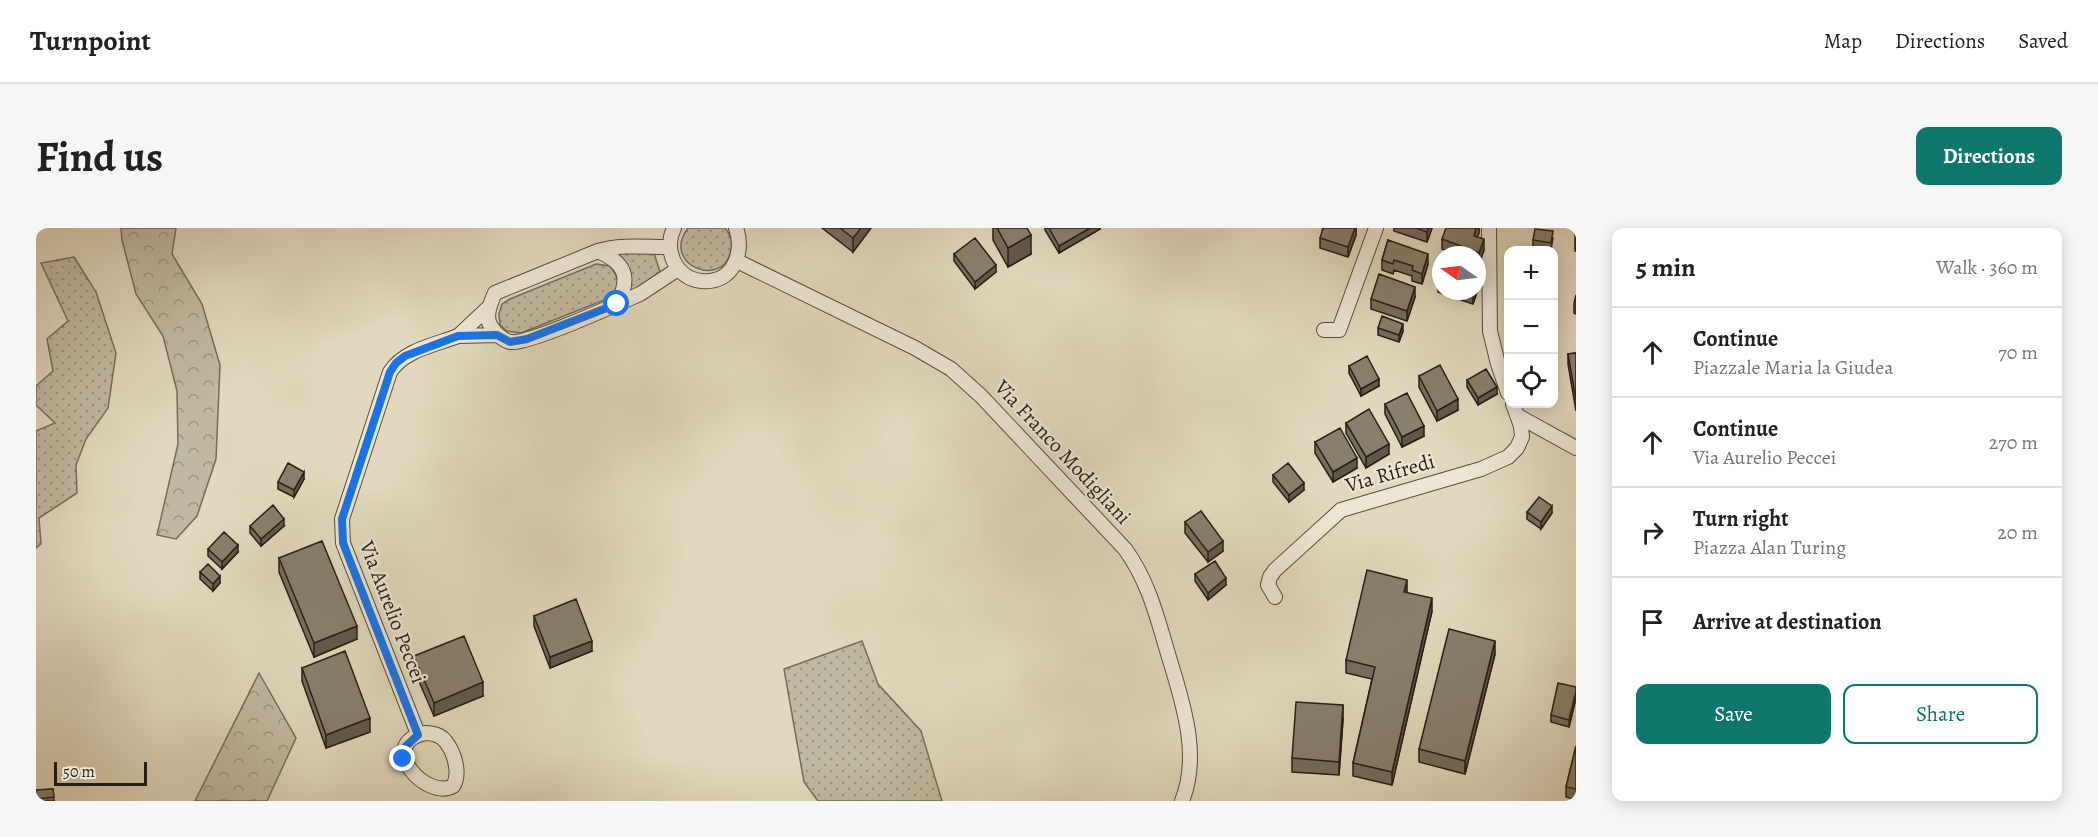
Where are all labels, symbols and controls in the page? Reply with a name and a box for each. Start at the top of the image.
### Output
text: Turnpoint [30,22,151,60]
text: Map [1824,27,1862,55]
text: Directions [1895,27,1985,55]
text: Saved [2018,27,2068,55]
button: Directions [1916,127,2062,185]
text: Find us [36,128,163,185]
north arrow [1432,246,1486,300]
map controls [1504,246,1558,408]
button: + [1504,246,1558,300]
text: 5 min [1636,250,1696,285]
text: Walk · 360 m [1936,254,2038,281]
route start [603,290,629,316]
button: − [1504,300,1558,354]
text: Continue [1693,324,1778,354]
icon: ahead [1636,336,1669,369]
text: 70 m [1998,339,2038,366]
button: locate [1504,354,1558,408]
text: Piazzale Maria la Giudea [1693,354,1894,381]
street label: Via Franco Modigliani [988,373,1138,530]
text: Continue [1693,414,1778,444]
icon: ahead [1636,426,1669,459]
text: 270 m [1989,429,2038,456]
text: Via Aurelio Peccei [1693,444,1836,471]
street label: Via Rifredi [1341,447,1438,499]
text: Turn right [1693,504,1789,534]
icon: right [1636,516,1669,549]
text: 20 m [1997,519,2038,546]
text: Piazza Alan Turing [1693,534,1846,561]
street label: Via Aurelio Peccei [353,536,433,687]
icon: arrive [1636,606,1669,639]
text: Arrive at destination [1693,607,1882,637]
button: Save [1636,684,1831,744]
button: Share [1843,684,2038,744]
route end [389,745,415,771]
scale bar [54,759,147,786]
text: 50 m [63,761,95,783]

